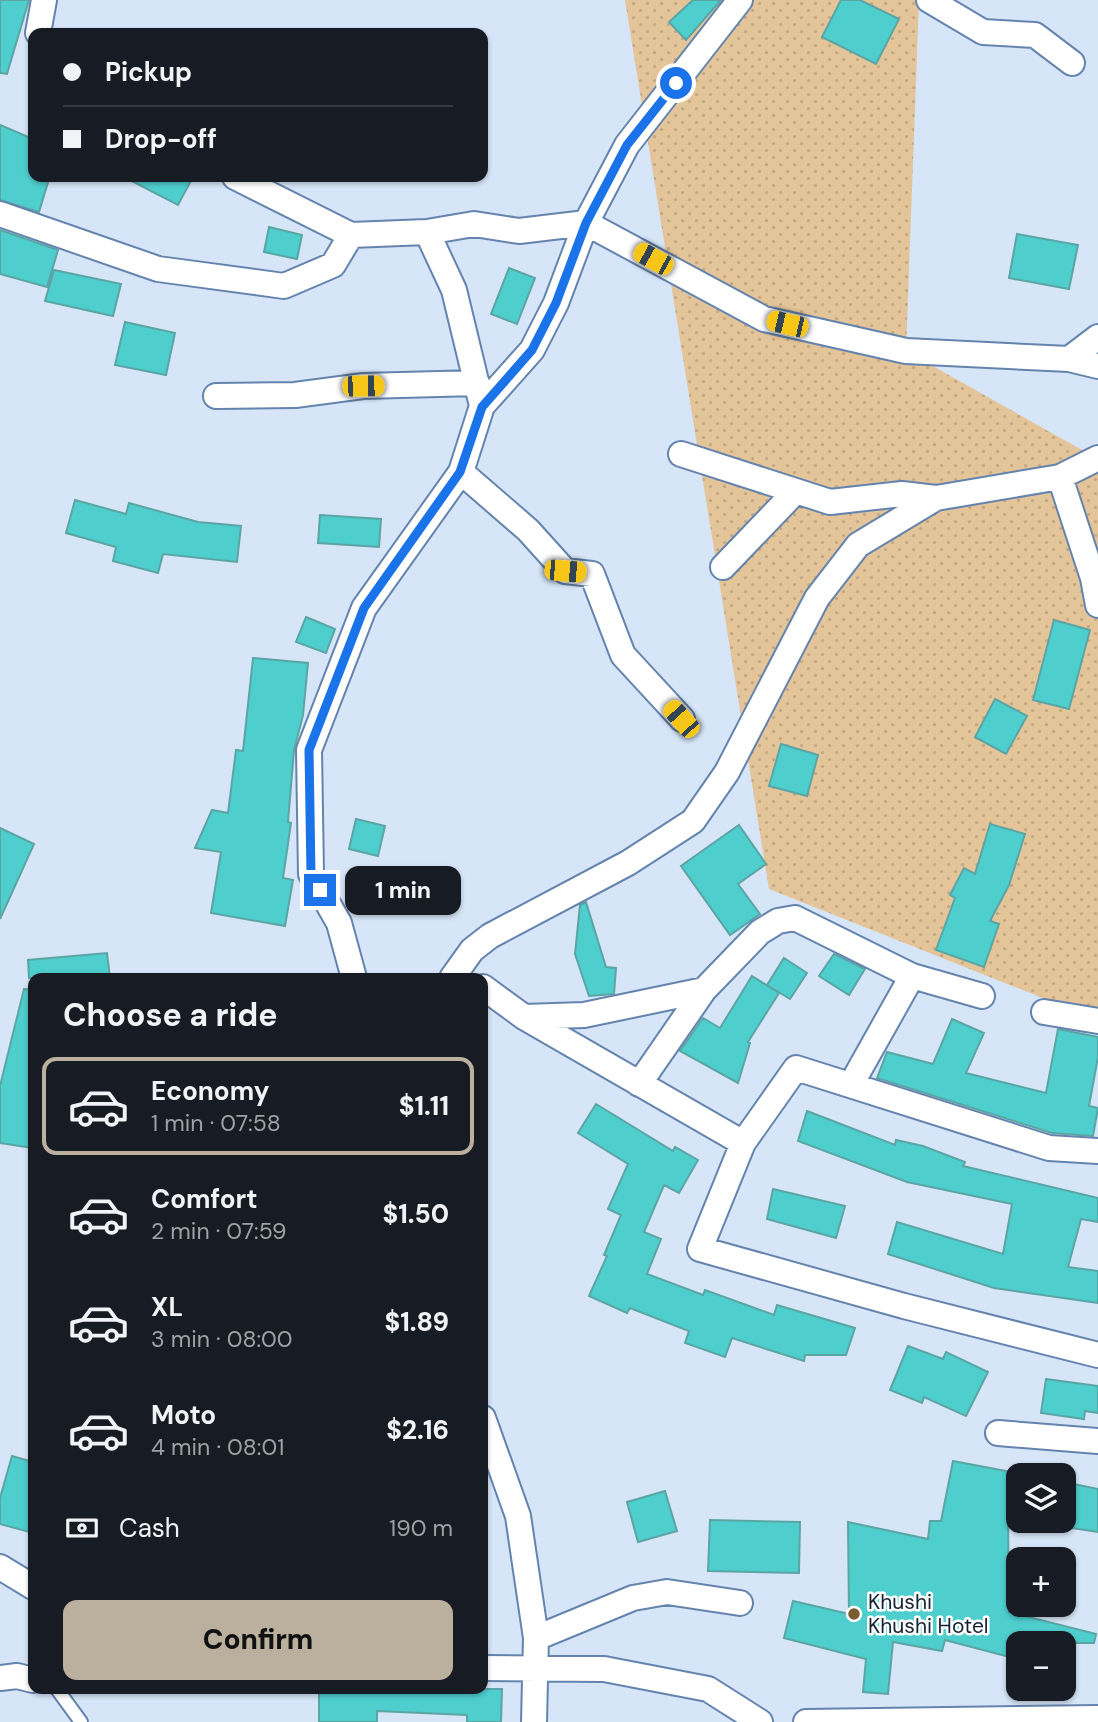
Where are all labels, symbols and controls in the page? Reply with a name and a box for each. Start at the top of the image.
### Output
text: Pickup [105,55,192,89]
route start [660,67,692,99]
text: Drop-off [105,122,217,156]
car [630,240,677,278]
car [765,309,810,339]
car [342,375,385,397]
car [544,559,587,583]
car [660,696,703,742]
callout: 1 min [344,866,460,914]
route end [304,874,336,906]
text: 1 min [375,875,431,905]
text: Choose a ride [63,994,278,1036]
text: Economy [151,1074,269,1108]
icon: car [67,1075,130,1138]
text: $1.11 [399,1089,449,1123]
text: 1 min · 07:58 [151,1108,281,1138]
text: Comfort [151,1182,257,1216]
icon: car [67,1183,130,1246]
text: $1.50 [382,1197,449,1231]
text: 2 min · 07:59 [151,1216,287,1246]
text: XL [151,1290,183,1324]
icon: car [67,1291,130,1354]
text: $1.89 [385,1305,449,1339]
text: 3 min · 08:00 [151,1324,293,1354]
text: Moto [151,1398,216,1432]
icon: car [67,1399,130,1462]
text: $2.16 [386,1413,449,1447]
text: 4 min · 08:01 [151,1432,284,1462]
map controls [1006,1463,1076,1701]
button: layers [1006,1463,1076,1533]
icon: cash [63,1509,101,1547]
text: Cash [119,1511,180,1545]
text: 190 m [389,1513,453,1543]
button: + [1006,1547,1076,1617]
place label: Khushi Khushi Hotel [868,1588,989,1640]
button: Confirm [63,1600,453,1680]
marker: Khushi Khushi Hotel [846,1606,862,1622]
button: − [1006,1631,1076,1701]

